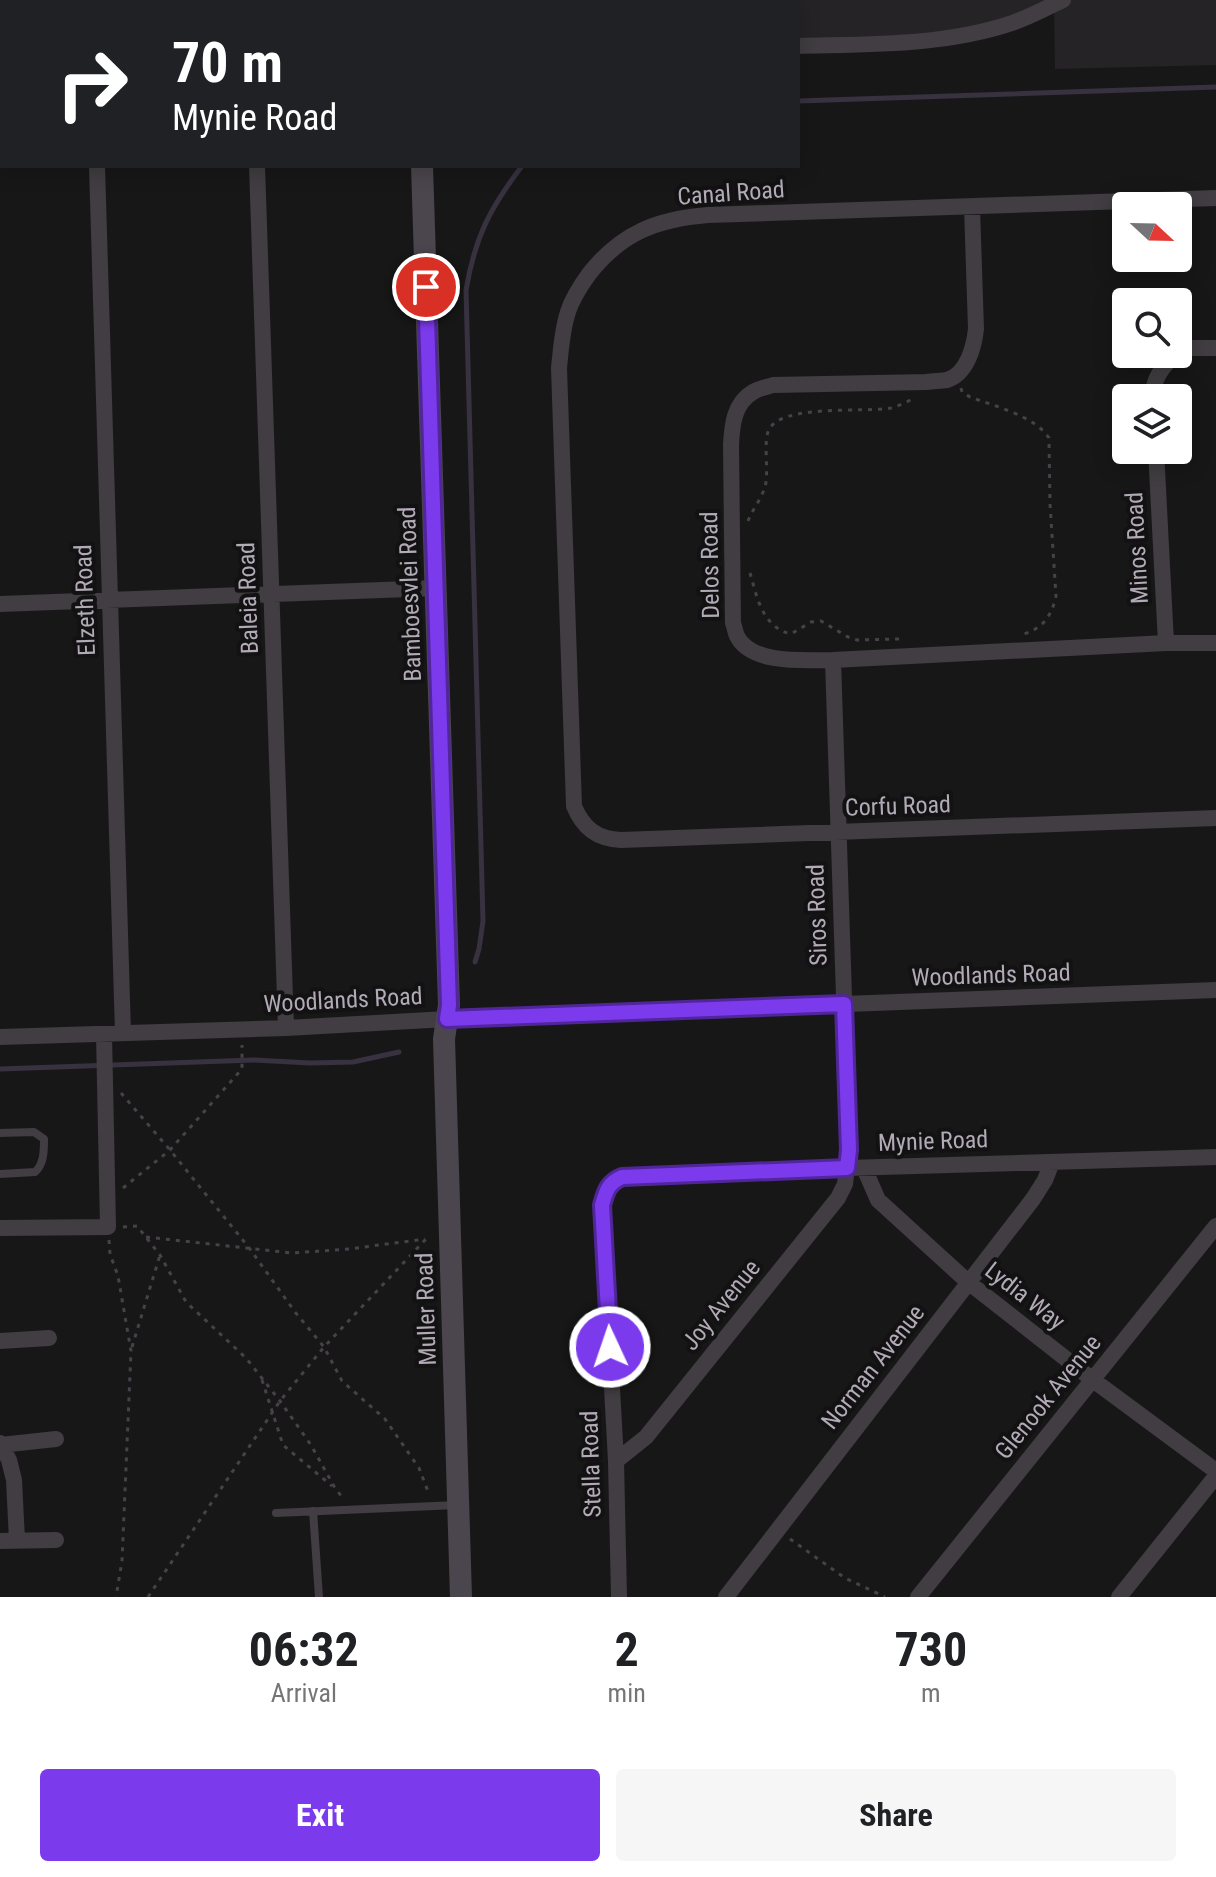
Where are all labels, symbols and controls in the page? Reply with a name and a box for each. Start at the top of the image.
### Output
text: 70 m [172,30,283,96]
icon: right [40,32,144,136]
text: Mynie Road [172,97,337,139]
street label: Canal Road [676,175,786,211]
north arrow [1112,192,1192,272]
map controls [1112,192,1192,464]
pin [392,253,460,321]
icon: arrive [404,265,448,309]
button: search [1112,288,1192,368]
button: layers [1112,384,1192,464]
street label: Minos Road [1120,491,1154,605]
street label: Bamboesvlei Road [393,506,427,682]
street label: Delos Road [695,511,725,619]
street label: Baleia Road [232,542,264,654]
street label: Elzeth Road [69,544,101,656]
street label: Corfu Road [845,790,951,822]
street label: Siros Road [801,864,833,966]
street label: Woodlands Road [911,958,1071,992]
street label: Woodlands Road [263,982,423,1018]
street label: Mynie Road [877,1125,989,1157]
street label: Muller Road [410,1252,442,1366]
street label: Joy Avenue [676,1254,766,1356]
street label: Lydia Way [980,1256,1070,1336]
street label: Norman Avenue [816,1299,930,1435]
position arrow [568,1305,652,1389]
street label: Glenook Avenue [989,1329,1107,1465]
street label: Stella Road [575,1410,607,1518]
text: 06:32 [249,1621,359,1678]
text: 2 [615,1621,639,1678]
text: 730 [894,1621,967,1678]
text: Arrival [271,1678,337,1708]
text: min [608,1678,646,1708]
text: m [921,1678,941,1708]
button: Exit [40,1769,600,1861]
button: Share [616,1769,1176,1861]

